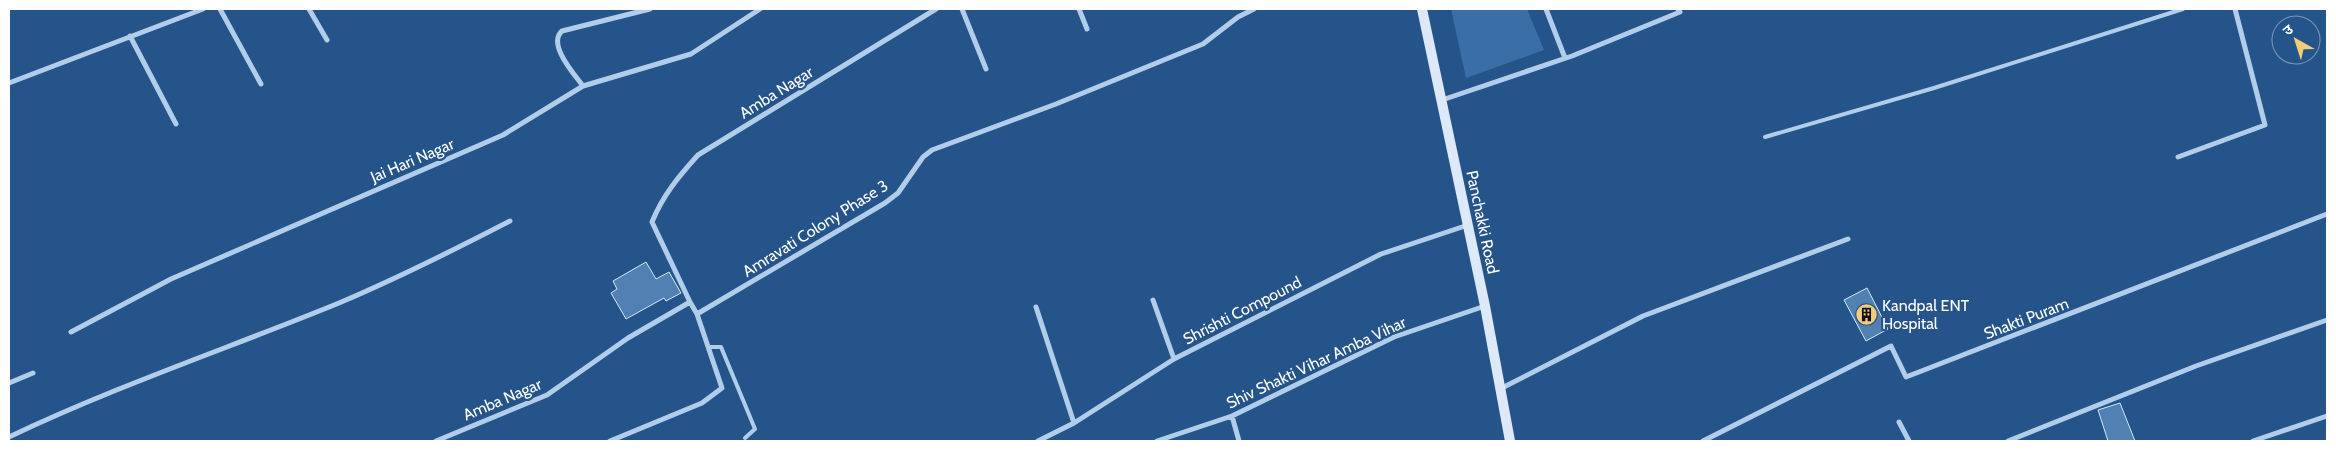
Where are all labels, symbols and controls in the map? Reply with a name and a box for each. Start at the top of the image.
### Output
north arrow [2271,15,2321,65]
text: उ [2279,20,2297,39]
street label: Amba Nagar [736,62,818,123]
street label: Jai Hari Nagar [367,134,458,187]
street label: Panchakki Road [1462,169,1503,276]
street label: Amravati Colony Phase 3 [739,176,891,281]
street label: Shrishti Compound [1180,272,1305,348]
street label: Shakti Puram [1981,294,2071,343]
place label: Kandpal ENT Hospital [1882,296,1970,333]
building icon: Kandpal ENT Hospital [1854,302,1878,326]
street label: Shiv Shakti Vihar Amba Vihar [1223,312,1410,413]
street label: Amba Nagar [460,374,545,425]

